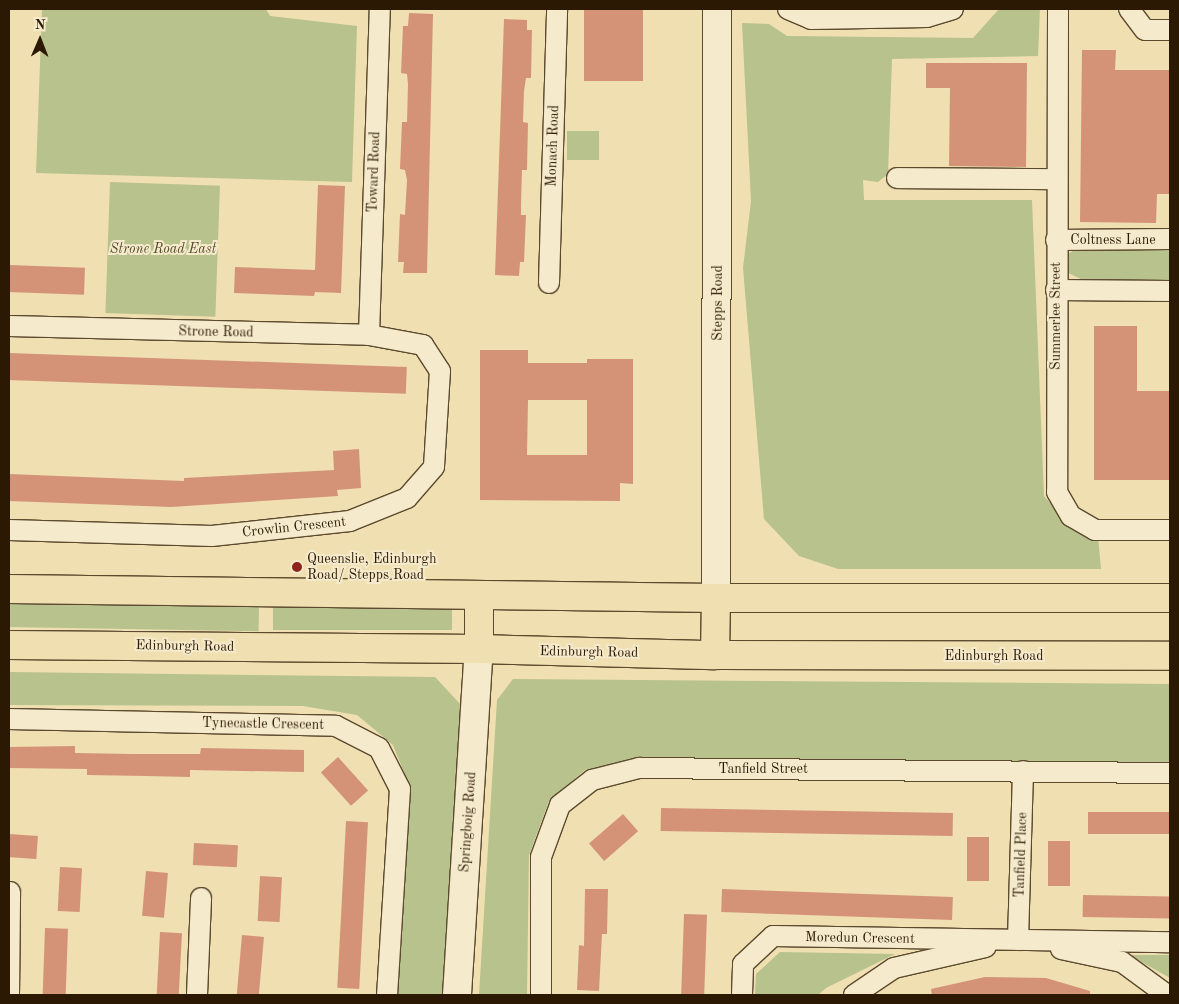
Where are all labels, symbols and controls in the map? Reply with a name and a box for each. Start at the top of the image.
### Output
north arrow [15,15,65,65]
text: N [35,18,46,32]
street label: Monach Road [543,105,563,187]
street label: Toward Road [364,131,384,213]
street label: Coltness Lane [1070,232,1156,248]
park label: Strone Road East [110,241,216,257]
street label: Summerlee Street [1048,262,1064,370]
street label: Stepps Road [710,265,726,341]
street label: Strone Road [178,323,254,341]
street label: Crowlin Crescent [241,513,347,541]
place label: Queenslie, Edinburgh Road/ Stepps Road [307,551,436,584]
marker: Queenslie, Edinburgh Road/ Stepps Road [291,561,303,573]
street label: Edinburgh Road [135,637,235,655]
street label: Edinburgh Road [539,643,639,661]
street label: Edinburgh Road [945,648,1043,664]
street label: Tynecastle Crescent [202,715,324,733]
street label: Tanfield Street [718,761,808,777]
street label: Springboig Road [456,771,480,873]
street label: Tanfield Place [1011,812,1031,898]
street label: Moredun Crescent [805,929,915,947]

